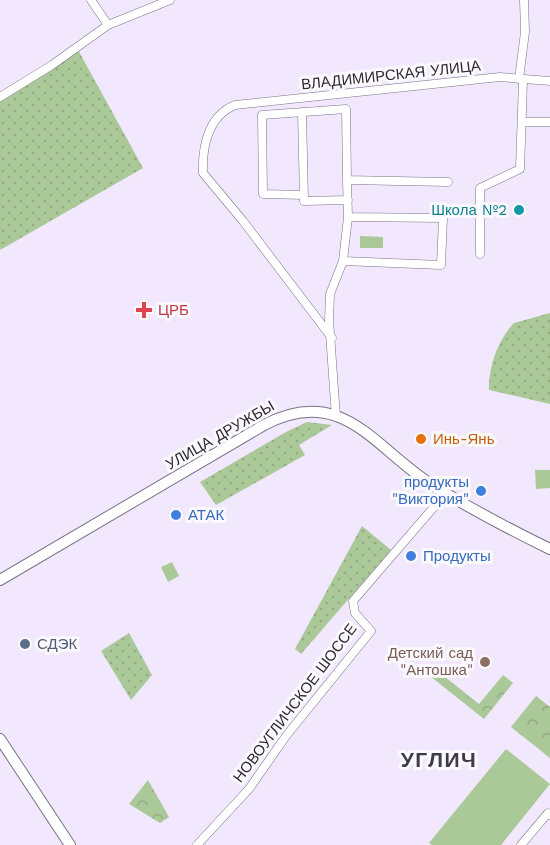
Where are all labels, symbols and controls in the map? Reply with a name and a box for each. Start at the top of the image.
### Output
street label: ВЛАДИМИРСКАЯ УЛИЦА [300,57,482,93]
place label: Школа №2 [431,201,507,219]
marker: Школа №2 [512,203,526,217]
marker: ЦРБ [135,301,153,319]
place label: ЦРБ [158,301,189,319]
street label: УЛИЦА ДРУЖБЫ [163,397,277,473]
place label: Инь-Янь [433,430,495,448]
marker: Инь-Янь [414,432,428,446]
place label: продукты "Виктория" [392,473,469,508]
marker: продукты "Виктория" [474,484,488,498]
place label: АТАК [188,506,225,524]
marker: АТАК [169,508,183,522]
place label: Продукты [423,547,491,565]
marker: Продукты [404,549,418,563]
street label: НОВОУГЛИЧСКОЕ ШОССЕ [229,620,361,786]
place label: СДЭК [37,635,77,653]
marker: СДЭК [18,637,32,651]
place label: Детский сад "Антошка" [388,644,473,679]
marker: Детский сад "Антошка" [478,655,492,669]
district label: УГЛИЧ [401,747,477,772]

